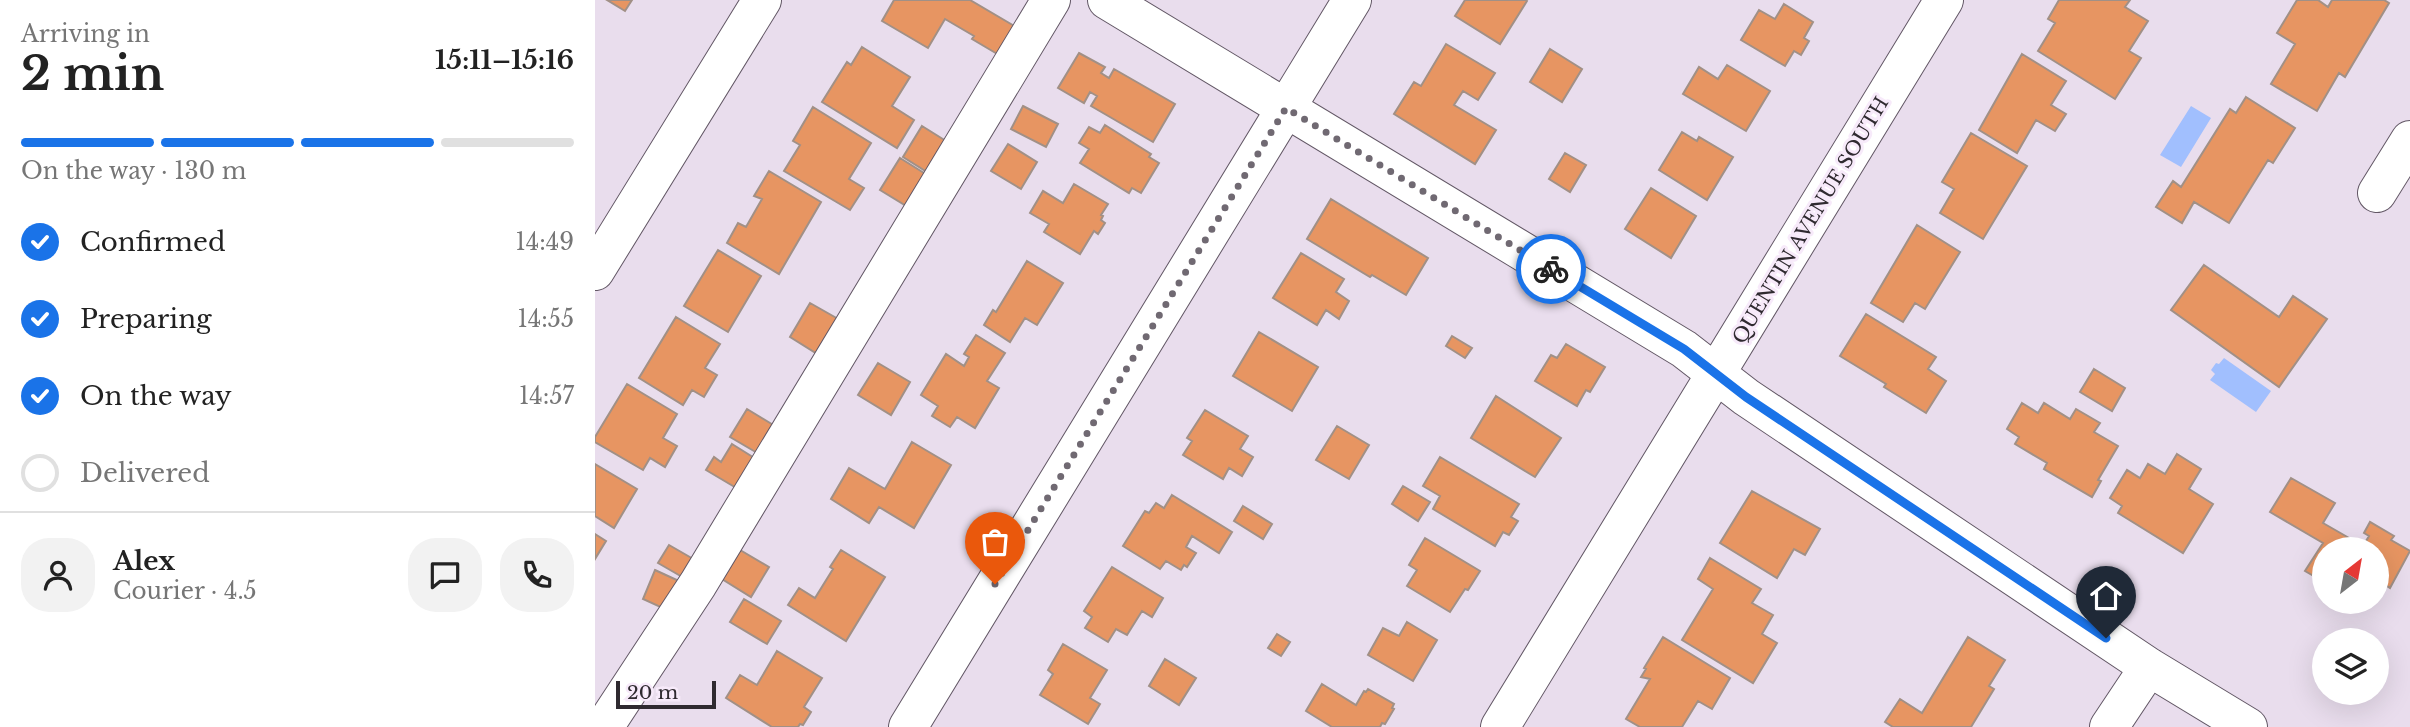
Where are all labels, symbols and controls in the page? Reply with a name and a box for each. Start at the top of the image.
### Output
text: Arriving in [21,20,150,48]
text: 15:11–15:16 [435,44,574,76]
text: 2 min [21,45,164,102]
street label: QUENTIN AVENUE SOUTH [1727,93,1893,348]
text: On the way · 130 m [21,157,246,185]
icon: check [21,223,59,261]
text: Confirmed [80,226,225,258]
text: 14:49 [515,228,574,256]
courier [1516,234,1586,304]
icon: bike [1532,250,1570,288]
icon: check [21,300,59,338]
text: Preparing [80,303,212,335]
text: 14:55 [518,305,574,333]
icon: check [21,377,59,415]
text: On the way [80,380,232,412]
text: 14:57 [519,382,574,410]
text: Delivered [80,457,210,489]
pin [965,512,1025,584]
icon: bag [976,523,1014,561]
north arrow [2312,537,2389,614]
map controls [2312,537,2389,705]
button: person [21,538,95,612]
button: chat [408,538,482,612]
button: phone [500,538,574,612]
text: Alex [113,545,175,577]
pin [2076,566,2136,638]
text: Courier · 4.5 [113,577,257,605]
icon: home [2087,577,2125,615]
button: layers [2312,628,2389,705]
scale bar [616,678,716,710]
text: 20 m [627,681,678,704]

